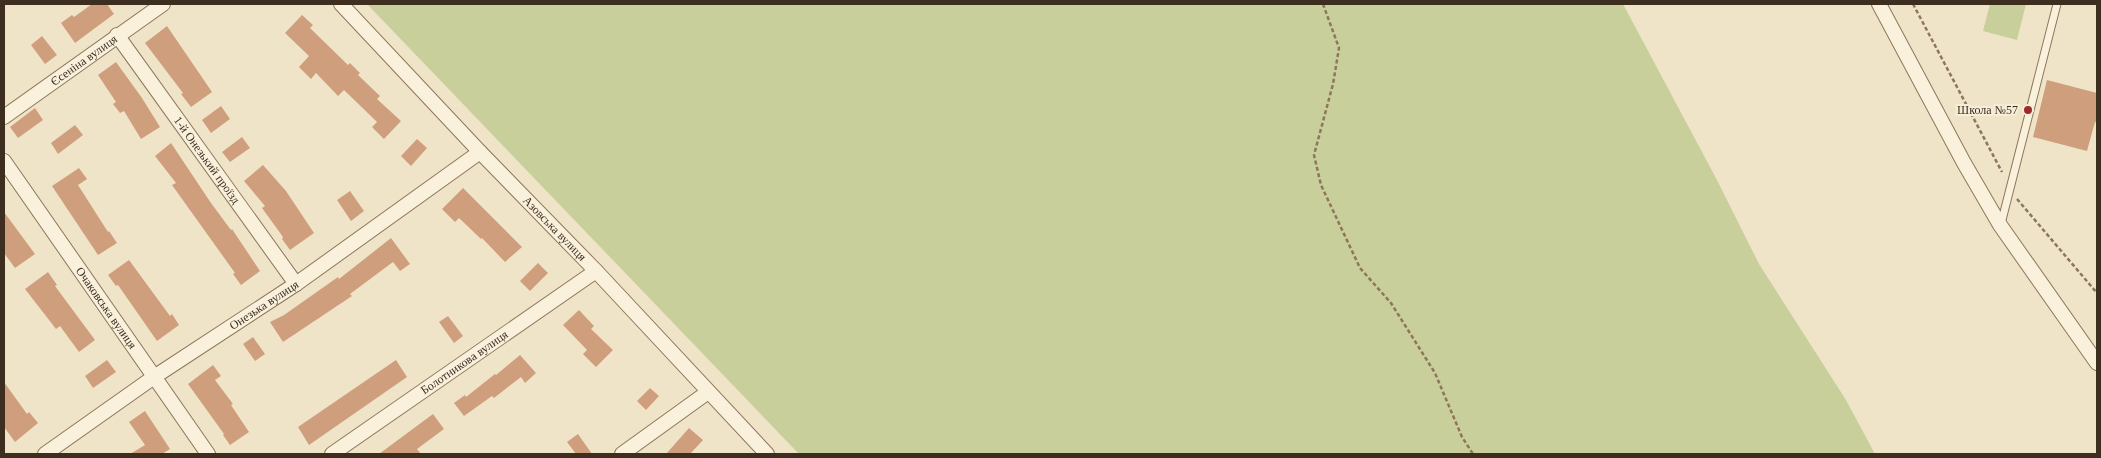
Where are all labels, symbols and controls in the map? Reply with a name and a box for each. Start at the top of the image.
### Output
street label: Єсеніна вулиця [48,32,120,89]
place label: Школа №57 [1957,103,2018,117]
marker: Школа №57 [2022,104,2034,116]
street label: 1-й Онезький проїзд [171,114,243,206]
street label: Азовська вулиця [520,193,590,264]
street label: Очаковська вулиця [73,264,140,352]
street label: Онезька вулиця [227,277,302,333]
street label: Болотникова вулиця [418,327,511,397]

